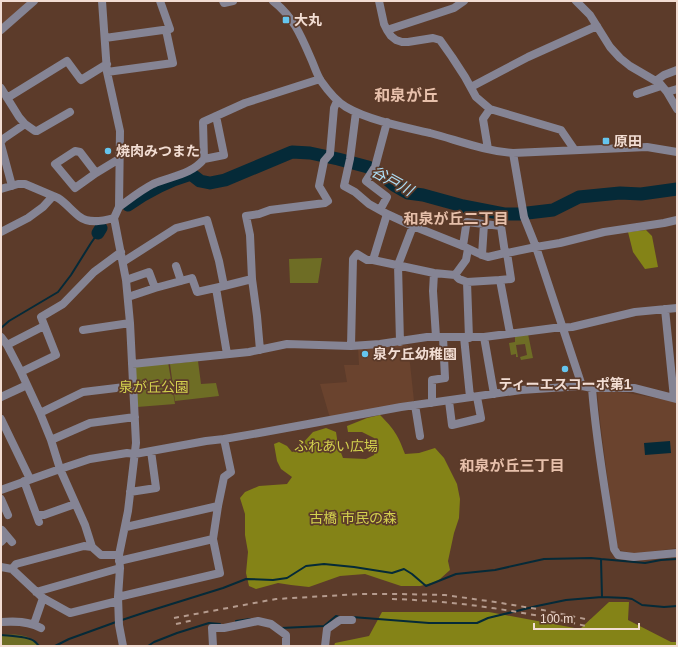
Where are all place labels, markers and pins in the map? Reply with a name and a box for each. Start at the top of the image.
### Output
place label: 大丸 [294,12,322,28]
marker: 大丸 [281,15,291,25]
place label: 原田 [614,133,642,149]
marker: 原田 [601,136,611,146]
place label: 焼肉みつまた [116,143,200,159]
marker: 焼肉みつまた [103,146,113,156]
place label: 泉ケ丘幼稚園 [373,346,457,362]
marker: 泉ケ丘幼稚園 [360,349,370,359]
marker: ティーエスコーポ第1 [560,364,570,374]
place label: ティーエスコーポ第1 [499,376,632,392]

